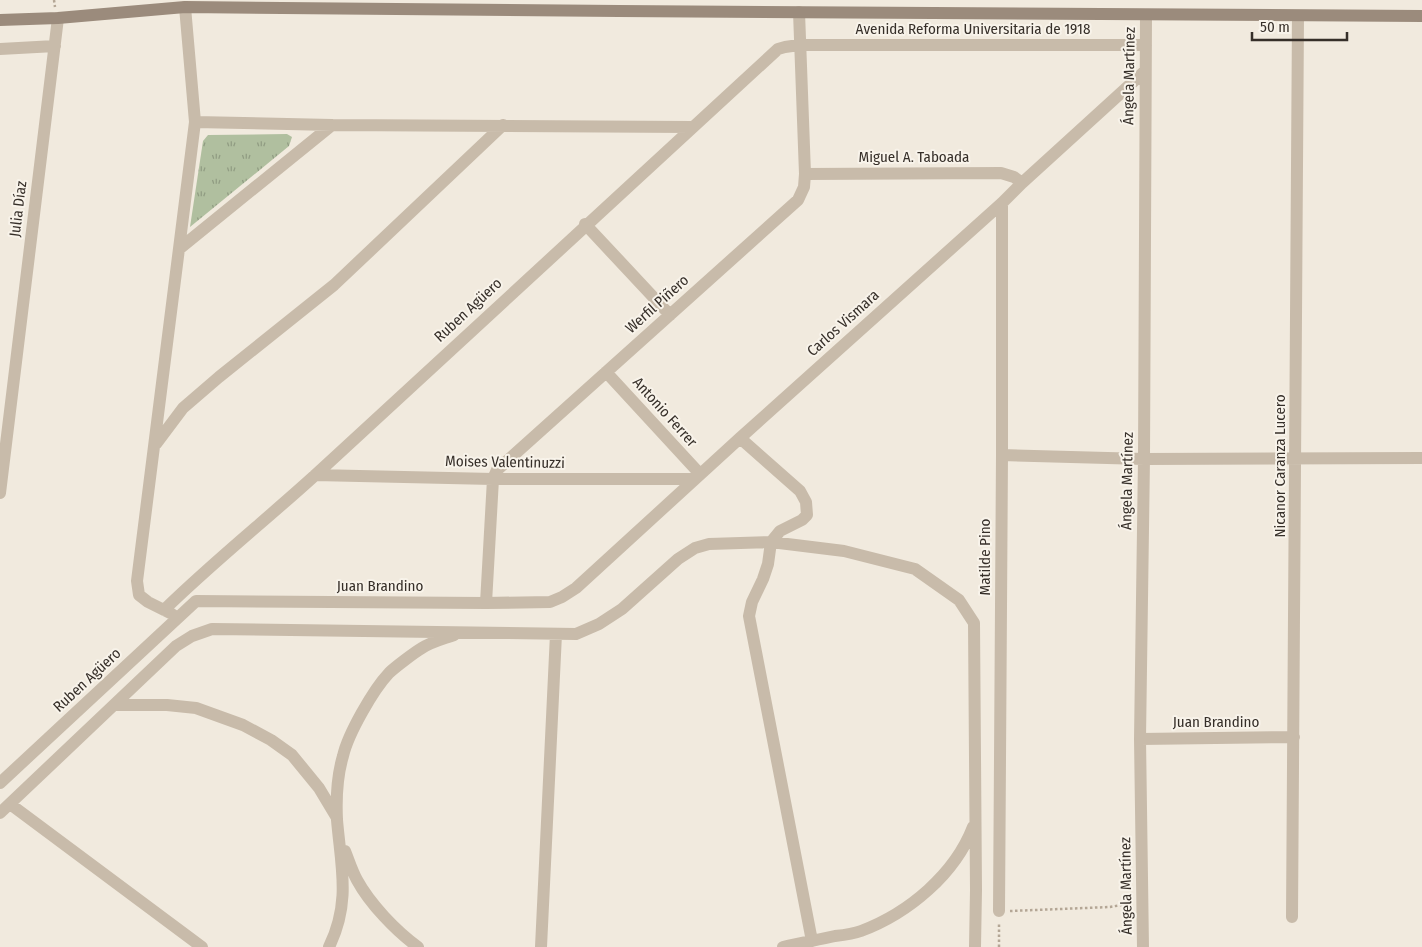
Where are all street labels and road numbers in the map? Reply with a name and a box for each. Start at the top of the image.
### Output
street label: Avenida Reforma Universitaria de 1918 [856,20,1090,38]
street label: Ángela Martínez [1119,27,1139,125]
street label: Miguel A. Taboada [859,148,969,166]
street label: Julia Díaz [6,180,30,238]
street label: Werfil Piñero [622,271,692,337]
street label: Ruben Agüero [431,274,506,346]
street label: Carlos Vismara [803,286,883,360]
street label: Antonio Ferrer [629,373,702,451]
street label: Nicanor Caranza Lucero [1271,394,1289,538]
street label: Ángela Martínez [1117,432,1137,530]
street label: Moises Valentinuzzi [445,452,565,472]
street label: Matilde Pino [976,518,994,595]
street label: Juan Brandino [337,577,423,595]
street label: Ruben Agüero [50,644,125,716]
street label: Juan Brandino [1173,713,1259,731]
street label: Ángela Martínez [1116,837,1136,935]

